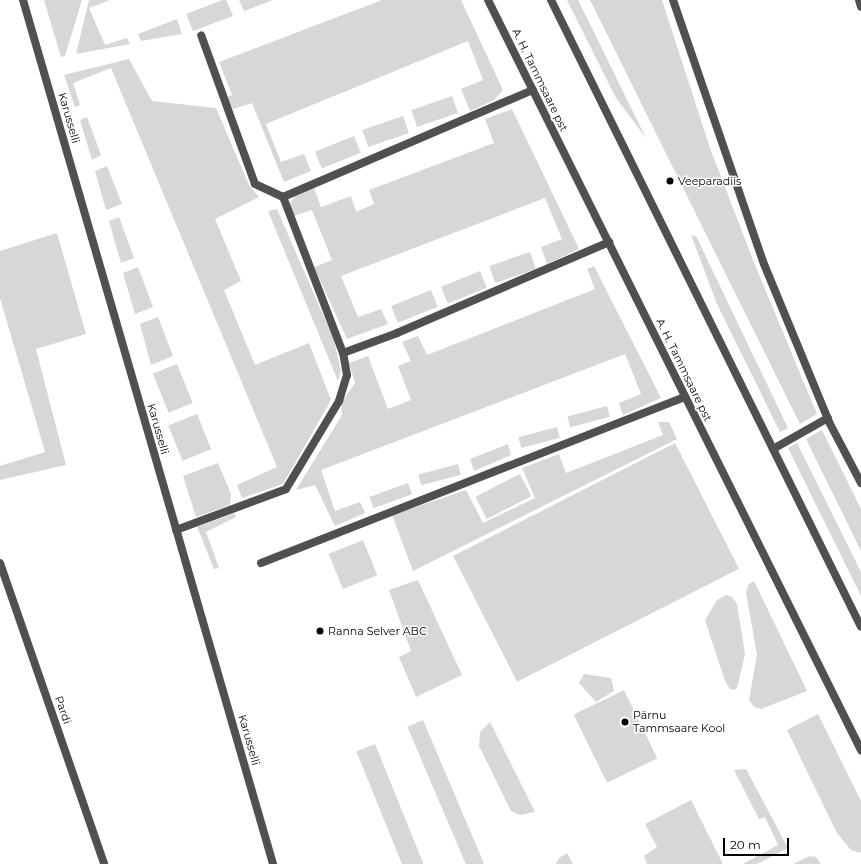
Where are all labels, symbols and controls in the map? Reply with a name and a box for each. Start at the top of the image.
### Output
street label: A. H. Tammsaare pst [509,26,571,134]
street label: Karusselli [55,91,83,145]
place label: Veeparadiis [678,174,741,188]
marker: Veeparadiis [665,176,675,186]
street label: A. H. Tammsaare pst [653,316,715,424]
street label: Karusselli [144,402,172,456]
place label: Ranna Selver ABC [328,624,427,638]
marker: Ranna Selver ABC [315,626,325,636]
street label: Pardi [52,694,74,726]
place label: Pärnu Tammsaare Kool [633,709,725,735]
street label: Karusselli [235,713,263,767]
marker: Pärnu Tammsaare Kool [620,717,630,727]
scale bar [725,830,791,856]
text: 20 m [730,837,761,852]

